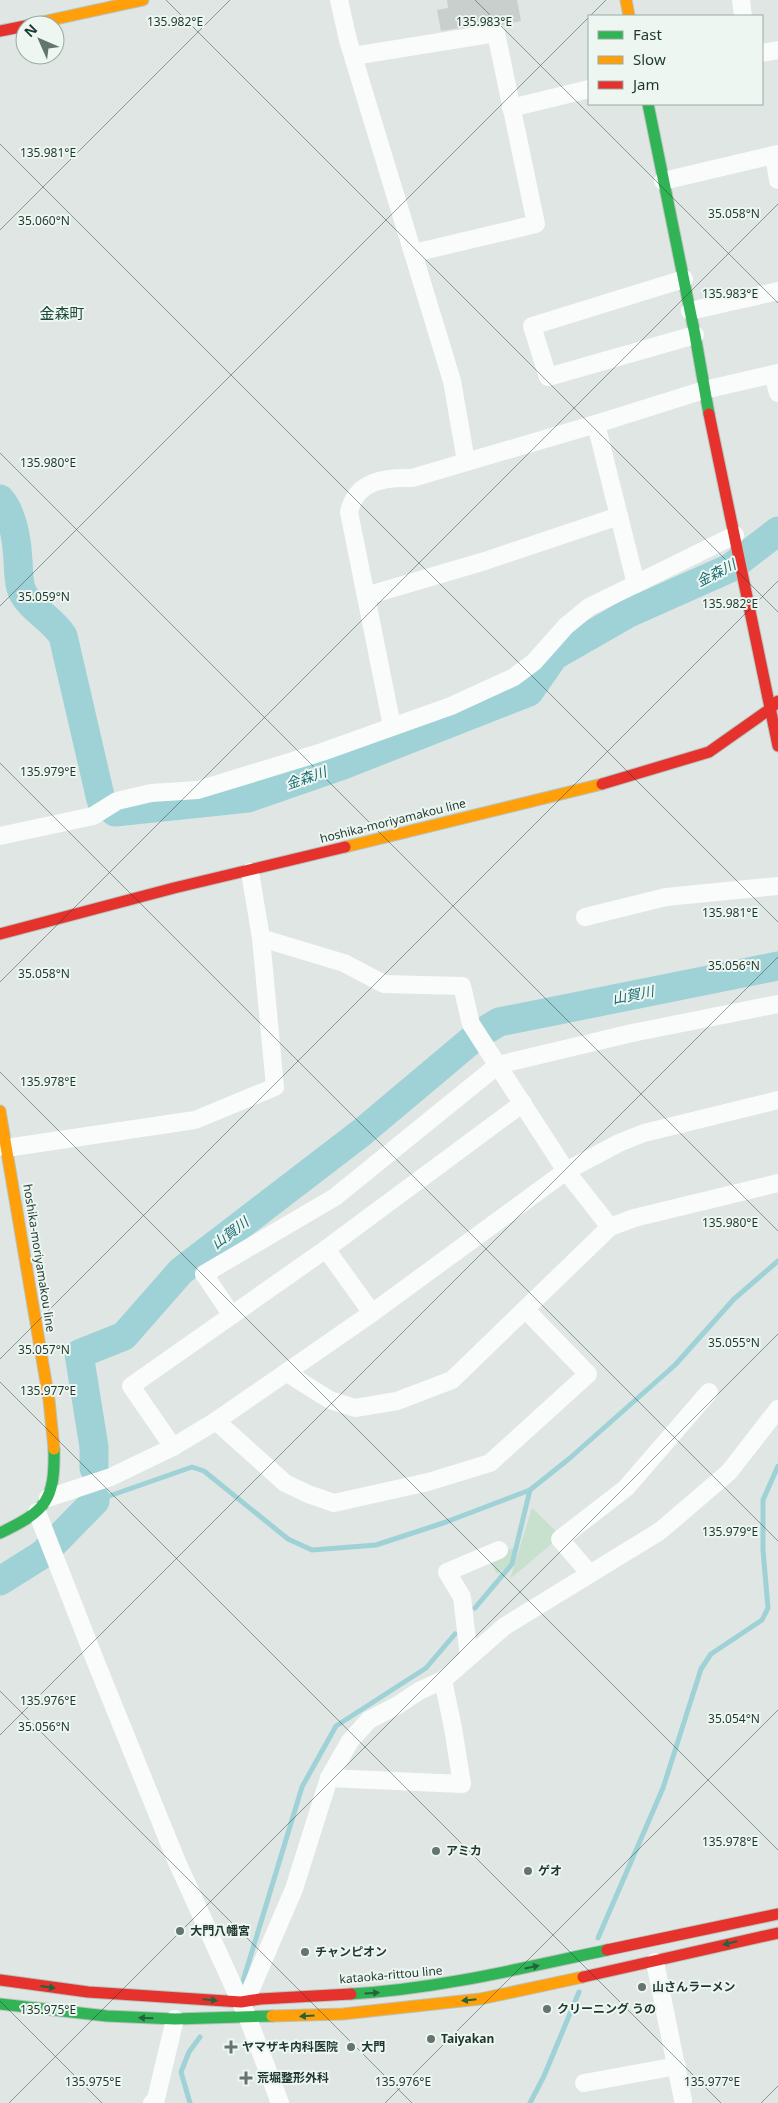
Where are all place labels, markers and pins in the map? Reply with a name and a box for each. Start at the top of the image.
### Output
place label: アミカ [446,1842,482,1859]
marker: アミカ [430,1845,442,1857]
place label: ゲオ [538,1862,562,1879]
marker: ゲオ [522,1865,534,1877]
place label: 大門八幡宮 [190,1922,250,1939]
marker: 大門八幡宮 [174,1925,186,1937]
place label: チャンピオン [315,1943,387,1960]
marker: チャンピオン [299,1946,311,1958]
place label: 山さんラーメン [652,1978,736,1995]
marker: 山さんラーメン [636,1981,648,1993]
place label: クリーニング うの [557,2000,656,2017]
marker: クリーニング うの [541,2003,553,2015]
place label: Taiyakan [441,2030,494,2047]
marker: Taiyakan [425,2033,437,2045]
place label: ヤマザキ内科医院 [242,2038,338,2055]
place label: 大門 [361,2038,385,2055]
marker: ヤマザキ内科医院 [224,2040,238,2054]
marker: 大門 [345,2041,357,2053]
place label: 荒堀整形外科 [257,2069,329,2086]
marker: 荒堀整形外科 [239,2071,253,2085]

